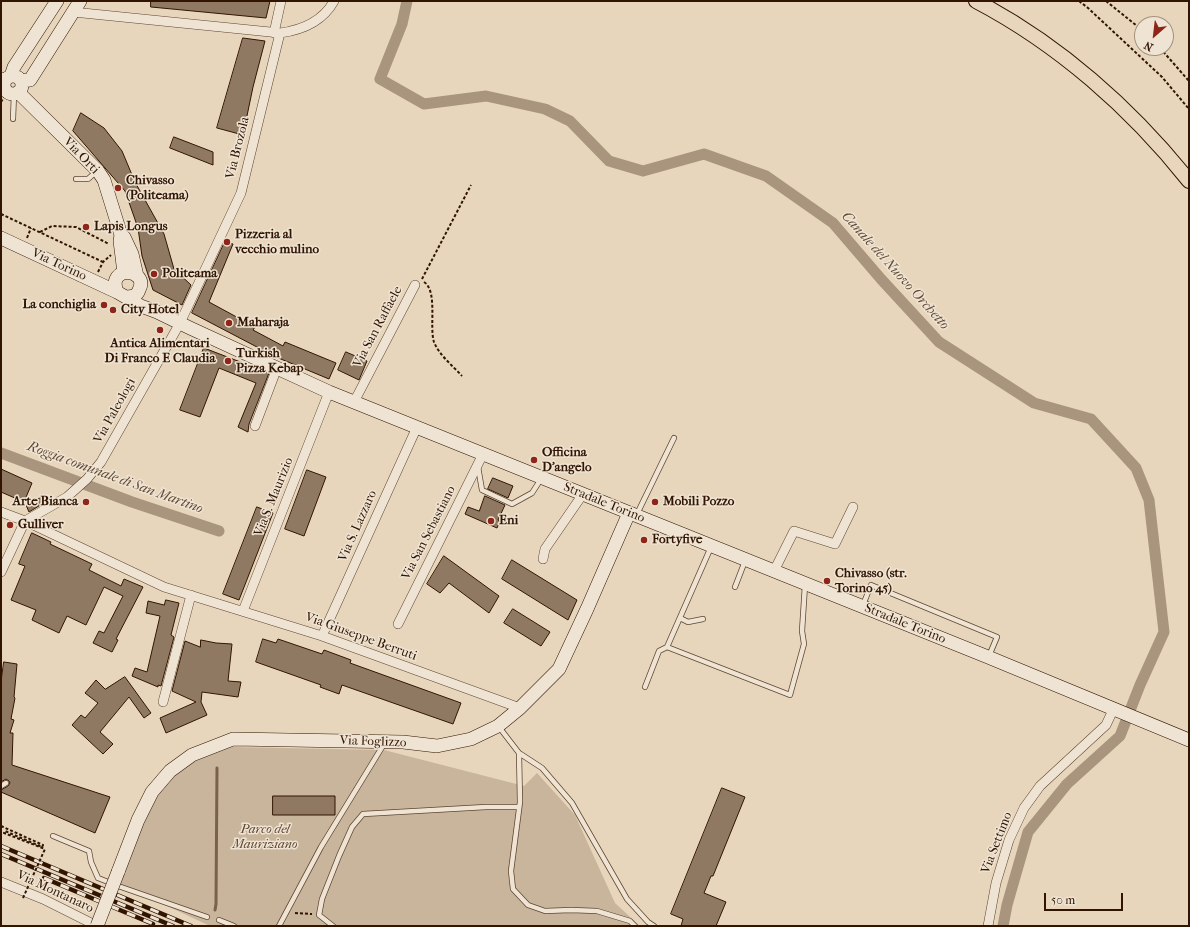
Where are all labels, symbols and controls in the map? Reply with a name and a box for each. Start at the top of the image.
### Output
north arrow [1134,16,1174,56]
text: N [1142,38,1155,54]
street label: Via Brozola [223,115,253,181]
street label: Via Orti [60,134,102,178]
place label: Chivasso (Politeama) [126,173,189,204]
marker: Chivasso (Politeama) [113,183,123,193]
water label: Canale del Nuovo Orchetto [838,209,952,333]
place label: Lapis Longus [94,219,168,235]
marker: Lapis Longus [81,222,91,232]
place label: Pizzeria al vecchio mulino [235,227,319,258]
marker: Pizzeria al vecchio mulino [222,237,232,247]
street label: Via Torino [29,246,89,284]
place label: Politeama [162,266,217,282]
marker: Politeama [149,269,159,279]
street label: Via San Raffaele [350,284,406,370]
place label: La conchiglia [22,297,96,313]
marker: La conchiglia [99,300,109,310]
place label: City Hotel [121,302,179,318]
marker: City Hotel [108,305,118,315]
place label: Maharaja [237,315,289,331]
marker: Maharaja [224,318,234,328]
marker: Antica Alimentari Di Franco E Claudia [155,325,165,335]
place label: Antica Alimentari Di Franco E Claudia [105,336,215,367]
place label: Turkish Pizza Kebap [236,346,304,377]
marker: Turkish Pizza Kebap [223,356,233,366]
street label: Via Paleologi [91,376,139,446]
water label: Roggia comunale di San Martino [25,438,205,518]
place label: Officina D'angelo [542,445,592,476]
street label: Via S. Maurizio [251,455,297,539]
marker: Officina D'angelo [529,455,539,465]
street label: Stradale Torino [561,480,647,526]
street label: Via San Sebastiano [399,483,459,583]
street label: Via S. Lazzaro [335,488,381,564]
place label: Arte Bianca [13,494,78,510]
place label: Mobili Pozzo [663,494,734,510]
marker: Arte Bianca [81,497,91,507]
marker: Mobili Pozzo [650,497,660,507]
place label: Eni [499,513,518,529]
marker: Eni [486,516,496,526]
place label: Gulliver [18,517,64,533]
marker: Gulliver [5,520,15,530]
place label: Fortyfive [652,532,703,548]
marker: Fortyfive [639,535,649,545]
place label: Chivasso (str. Torino 45) [835,566,907,597]
marker: Chivasso (str. Torino 45) [822,576,832,586]
street label: Stradale Torino [862,601,948,647]
street label: Via Giuseppe Berruti [303,610,419,664]
street label: Via Foglizzo [339,733,407,751]
street label: Via Settimo [978,810,1016,876]
park label: Parco del Mauriziano [232,822,298,853]
street label: Via Montanaro [14,867,96,917]
scale bar [1046,885,1125,911]
text: 50 m [1051,893,1075,907]

